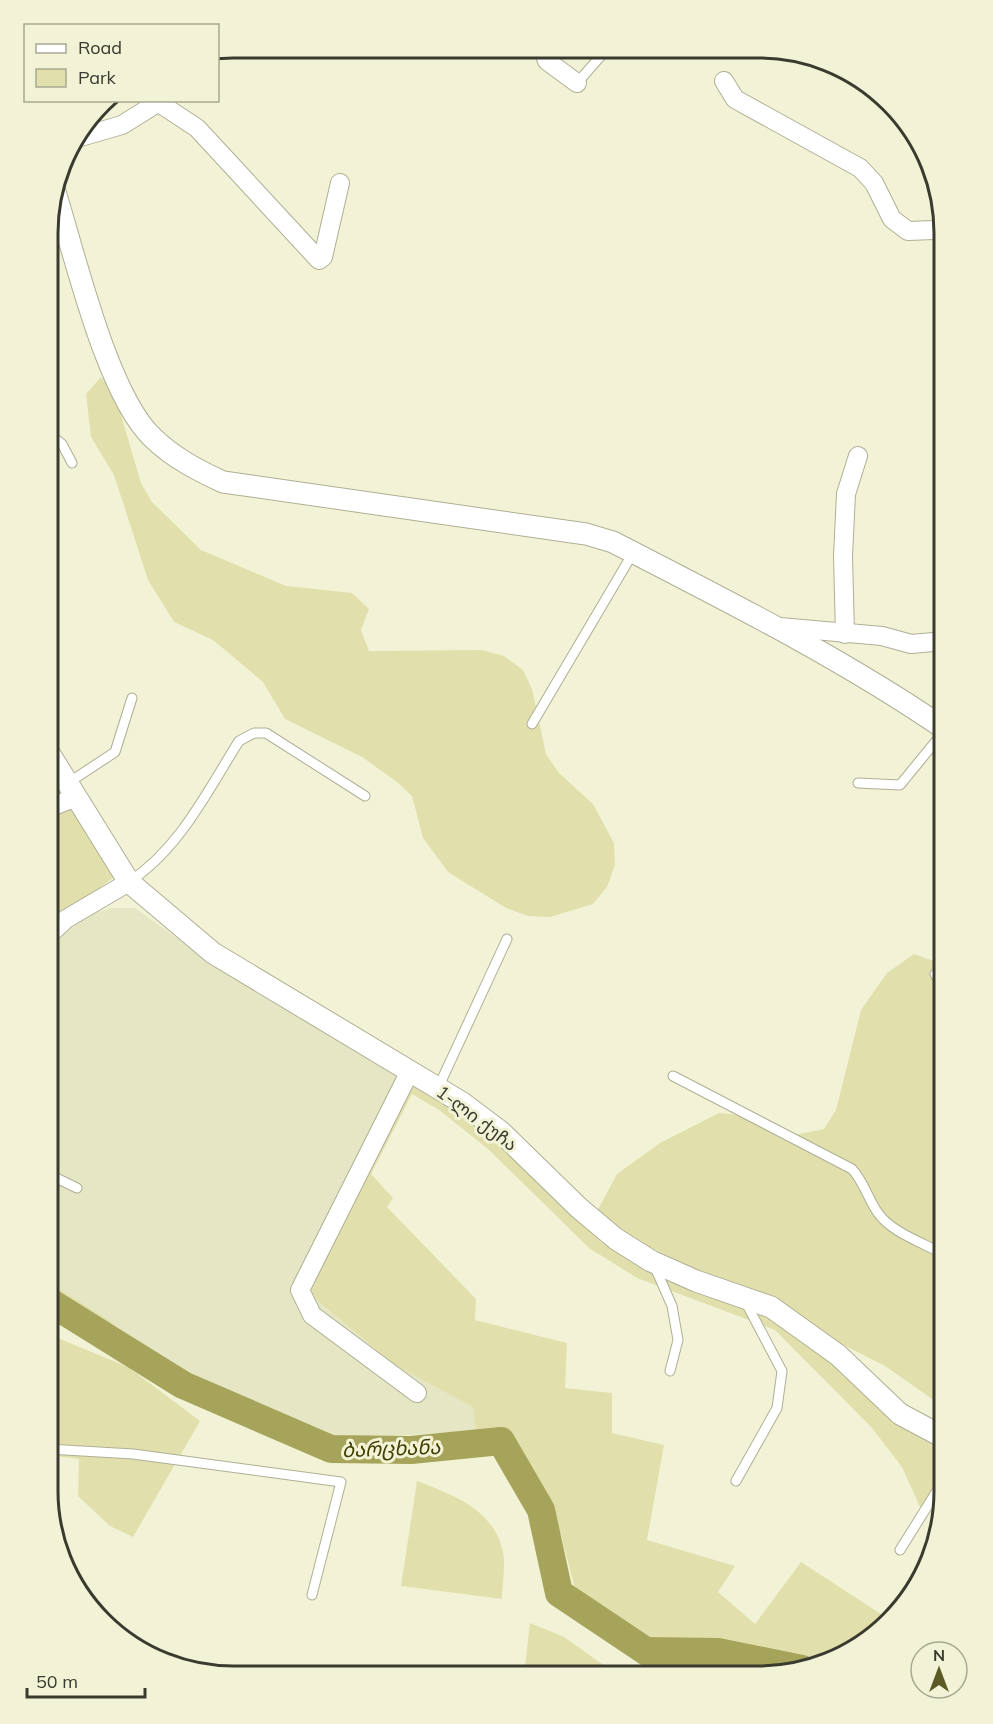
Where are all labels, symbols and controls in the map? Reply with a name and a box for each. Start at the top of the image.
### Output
legend [24,24,219,102]
text: Road [78,36,122,59]
text: Park [78,66,117,89]
street label: 1-ლი ქუჩა [432,1080,522,1156]
water label: ბარცხანა [341,1434,442,1462]
north arrow [909,1640,969,1700]
text: N [933,1645,945,1665]
scale bar [27,1661,146,1699]
text: 50 m [36,1670,78,1693]

